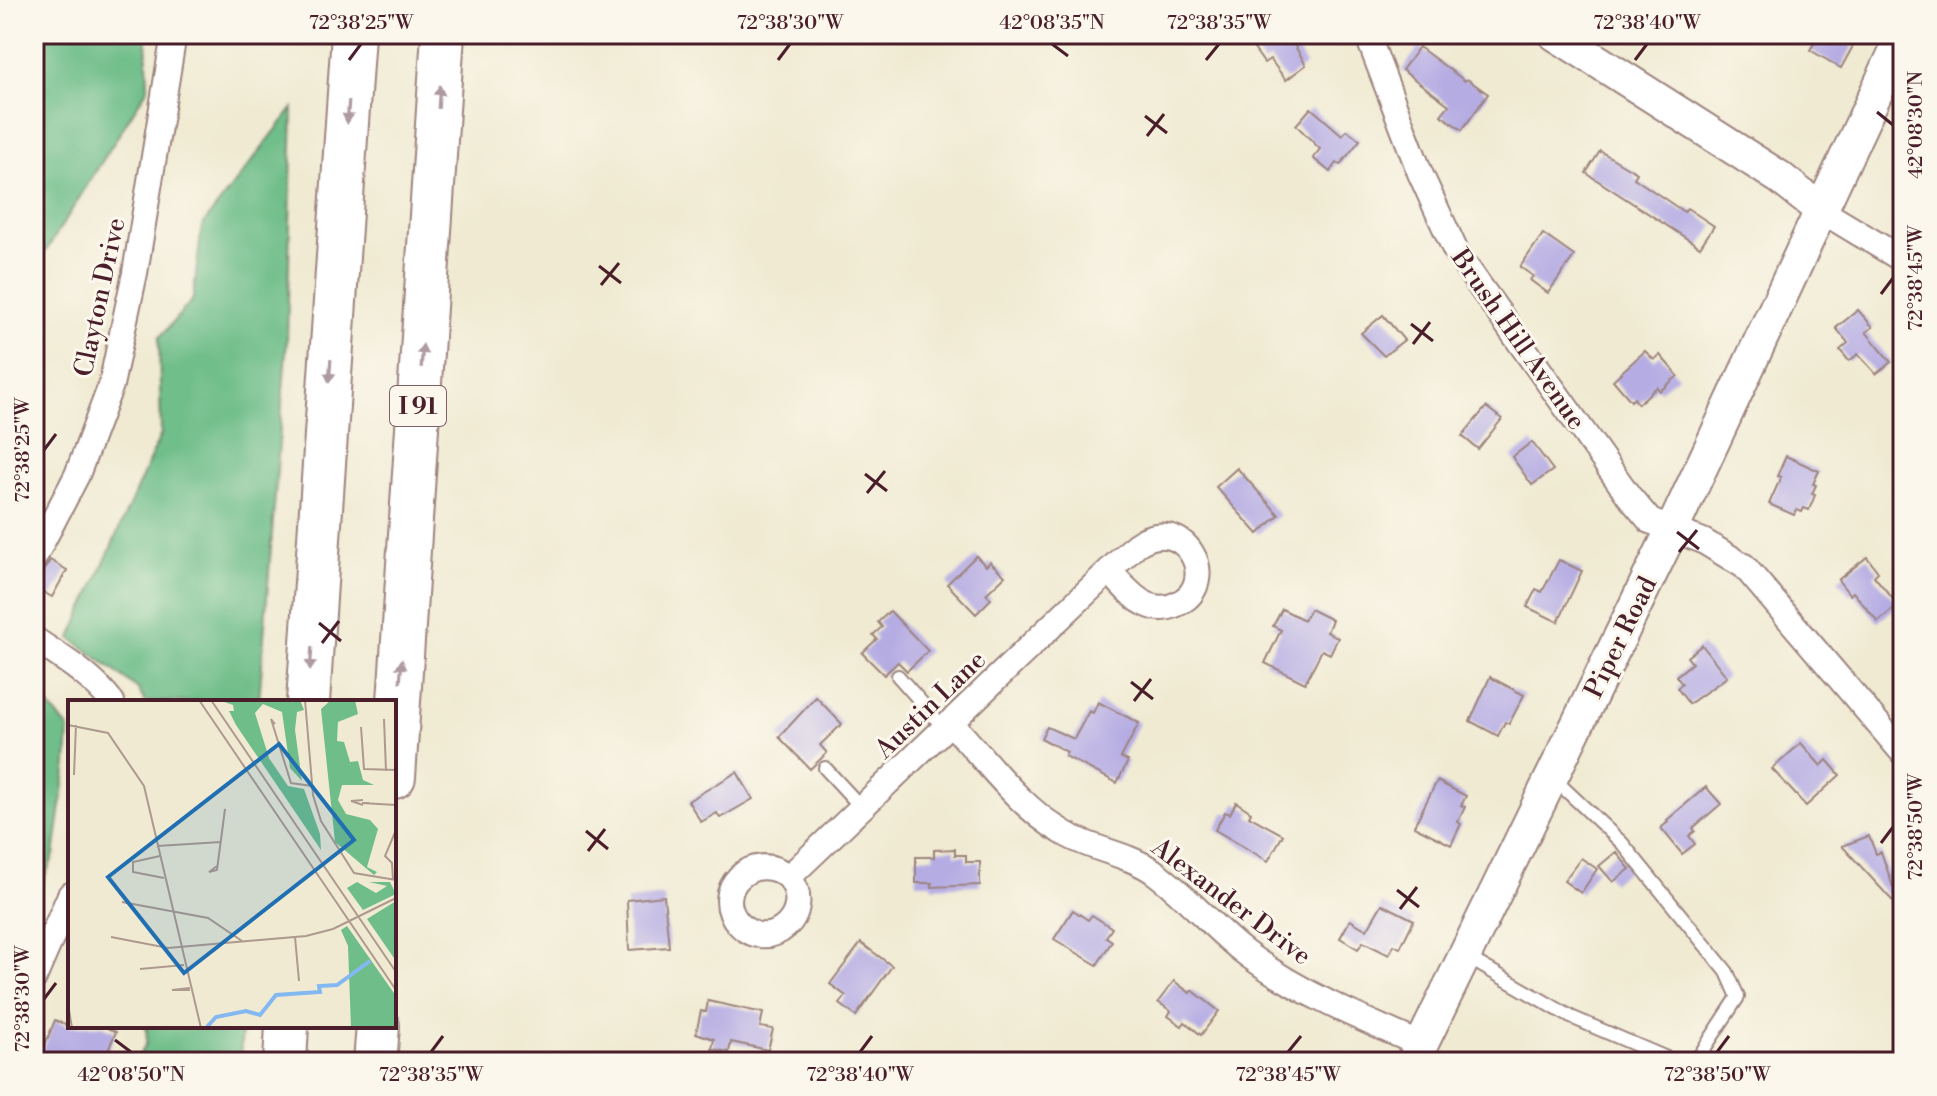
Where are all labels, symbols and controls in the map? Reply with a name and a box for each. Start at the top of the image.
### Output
text: 72°38'25"W [309,11,414,36]
text: 72°38'30"W [737,11,844,36]
text: 42°08'35"N [999,11,1105,36]
text: 72°38'35"W [1167,11,1272,36]
text: 72°38'40"W [1593,11,1702,36]
text: 42°08'30"N [1904,71,1929,179]
one-way arrow [433,84,446,109]
one-way arrow [341,100,354,125]
street label: Clayton Drive [68,215,132,380]
text: 72°38'45"W [1904,225,1929,331]
street label: Brush Hill Avenue [1443,242,1592,436]
one-way arrow [416,343,429,368]
one-way arrow [323,359,336,384]
road number: I 91 [390,386,446,426]
text: 72°38'25"W [11,397,36,502]
street label: Piper Road [1578,571,1664,704]
street label: Austin Lane [868,644,993,766]
one-way arrow [304,647,317,672]
one-way arrow [395,659,408,684]
inset map [68,700,396,1028]
text: 72°38'50"W [1904,773,1929,880]
street label: Alexander Drive [1144,831,1318,972]
text: 72°38'30"W [11,945,36,1052]
text: 42°08'50"N [77,1063,185,1088]
text: 72°38'35"W [379,1063,484,1088]
text: 72°38'40"W [806,1063,915,1088]
text: 72°38'45"W [1235,1063,1341,1088]
text: 72°38'50"W [1664,1063,1771,1088]

